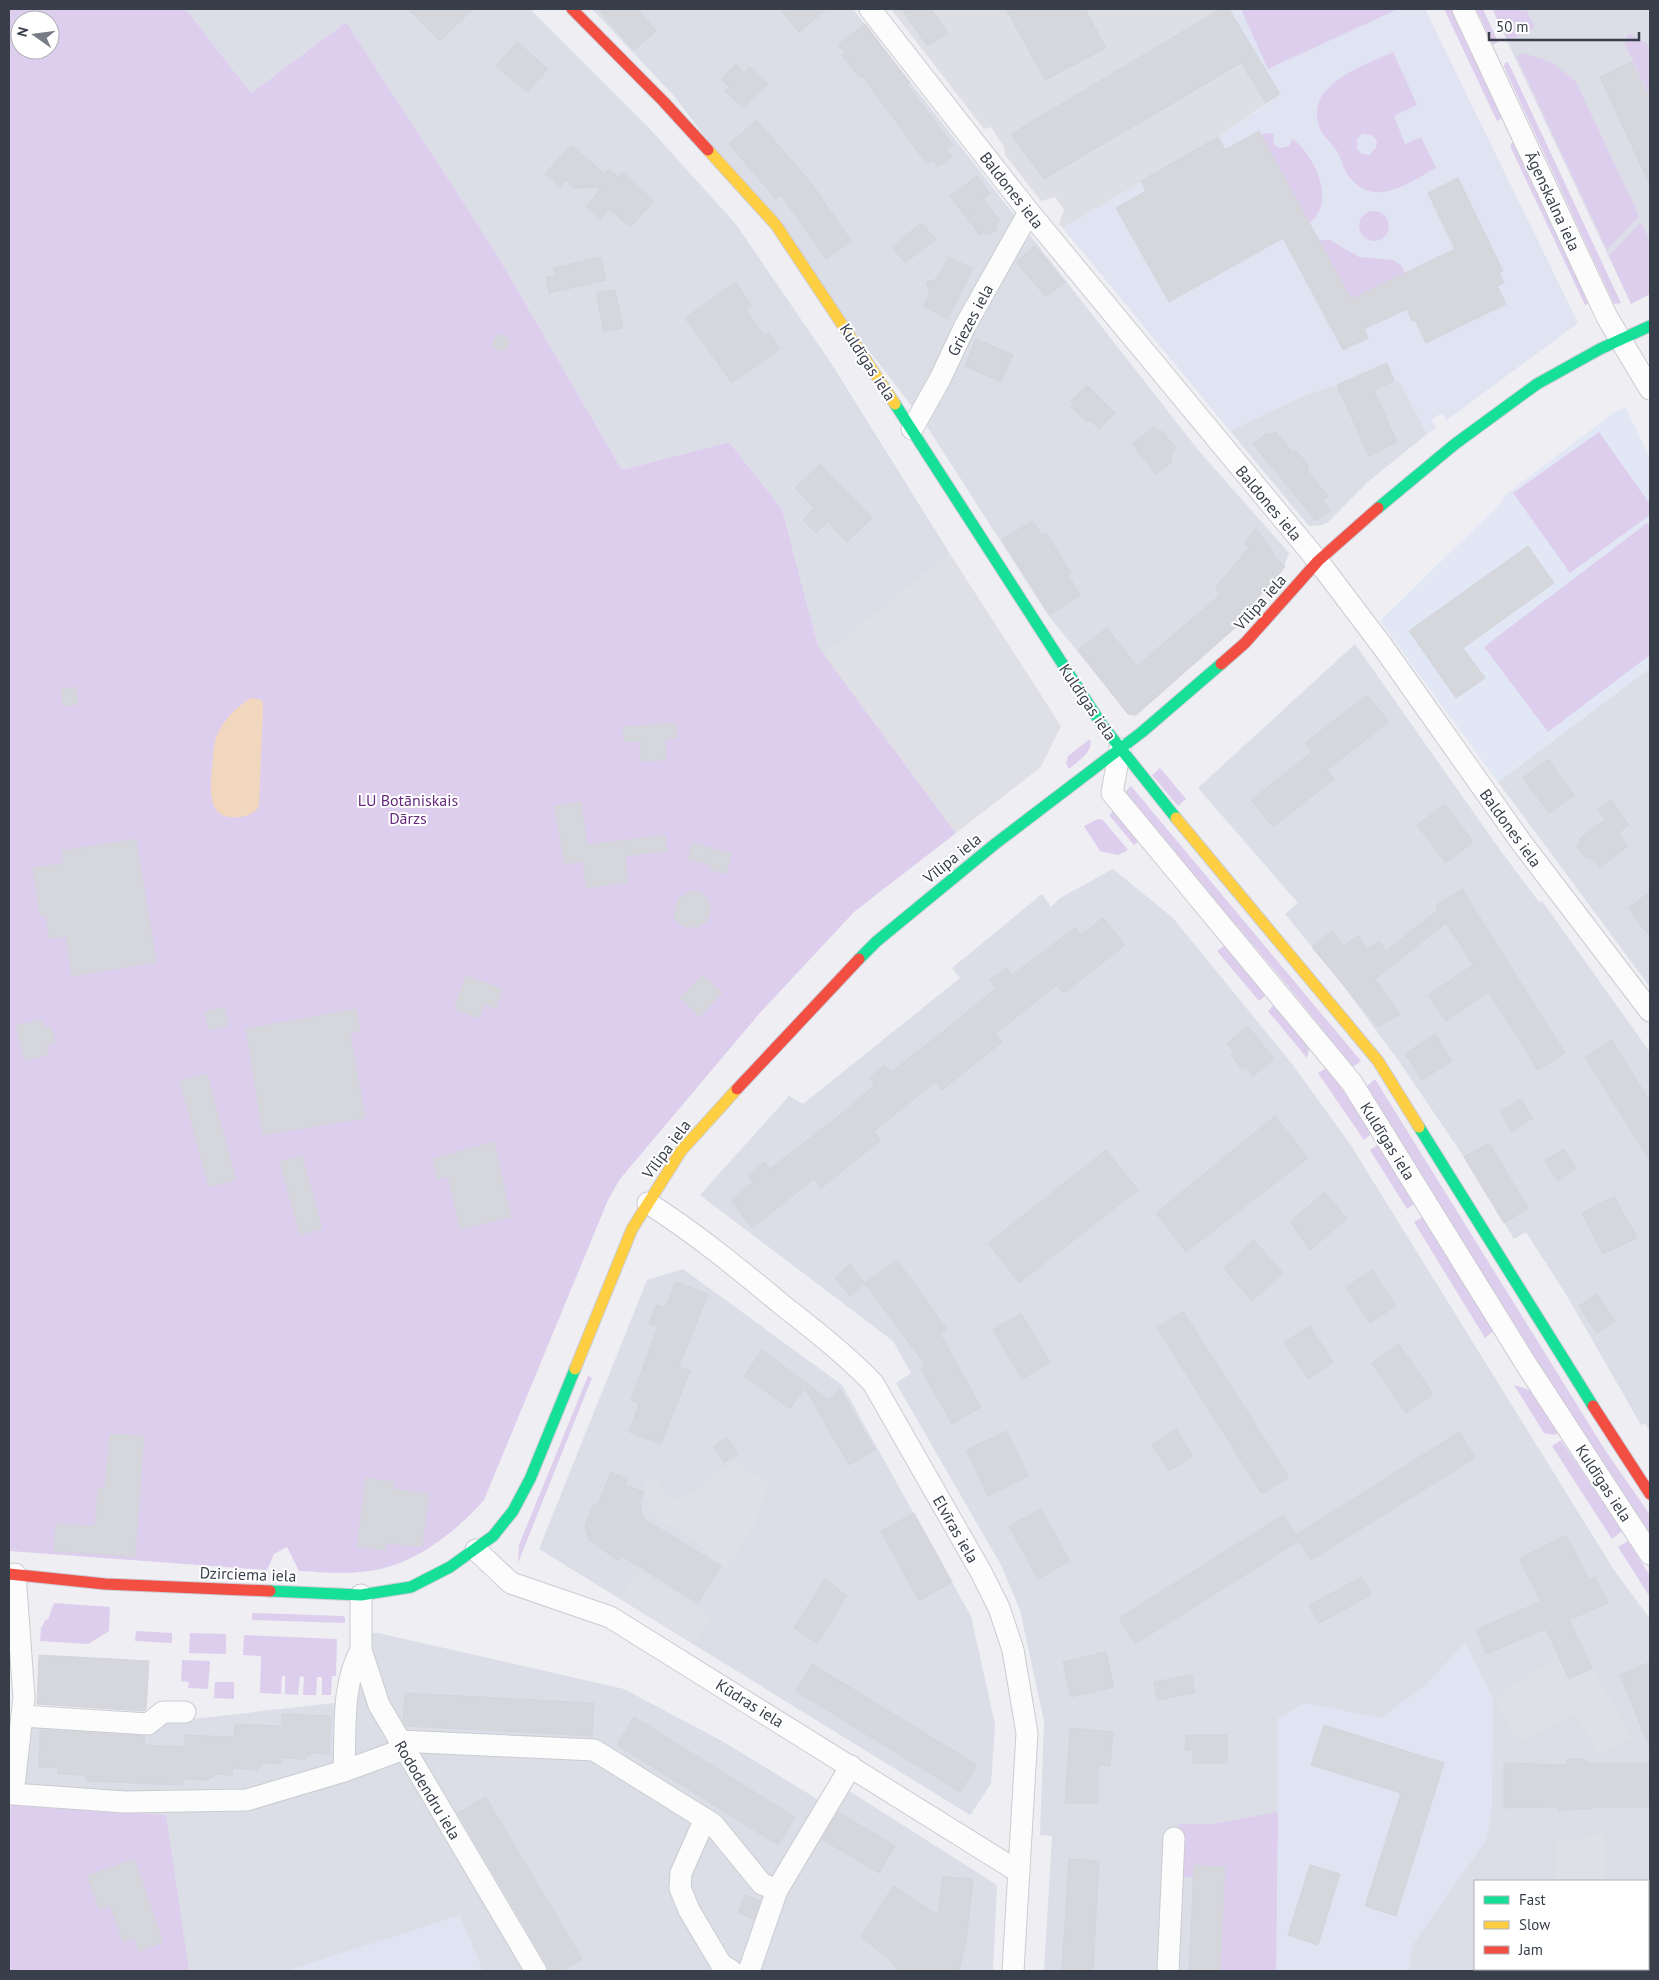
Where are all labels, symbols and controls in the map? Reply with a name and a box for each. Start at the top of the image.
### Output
north arrow [10,10,60,60]
scale bar [1489,10,1639,42]
text: 50 m [1496,17,1529,36]
text: N [13,25,32,38]
street label: Baldones iela [976,148,1048,232]
street label: Āgenskalna iela [1521,148,1585,254]
street label: Griezes iela [943,281,997,359]
street label: Kuldīgas iela [836,320,900,404]
street label: Baldones iela [1232,461,1306,545]
street label: Vīlipa iela [1229,570,1290,635]
street label: Kuldīgas iela [1055,660,1121,744]
street label: Baldones iela [1476,785,1546,871]
park label: LU Botāniskais Dārzs [358,790,459,828]
street label: Vīlipa iela [918,829,985,888]
street label: Kuldīgas iela [1356,1098,1420,1184]
street label: Vīlipa iela [637,1116,695,1183]
street label: Kuldīgas iela [1572,1441,1636,1525]
street label: Elvīras iela [929,1492,983,1566]
street label: Dzirciema iela [199,1562,297,1586]
street label: Kūdras iela [712,1674,788,1732]
street label: Rododendru iela [391,1737,465,1843]
legend [1474,1880,1649,1970]
text: Fast [1519,1890,1546,1909]
text: Slow [1519,1915,1550,1934]
text: Jam [1518,1940,1543,1959]

